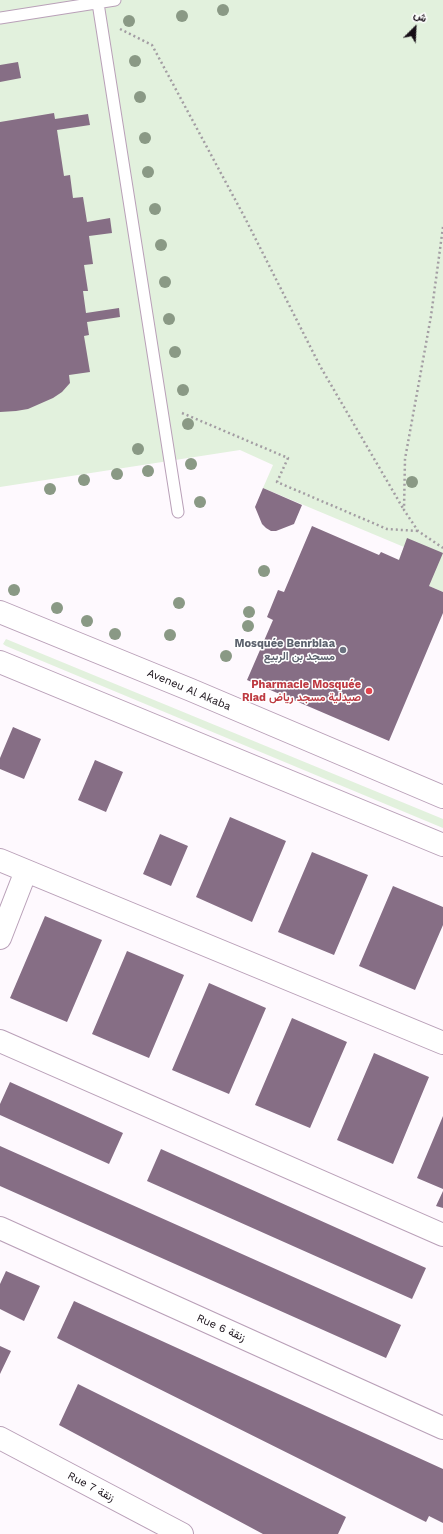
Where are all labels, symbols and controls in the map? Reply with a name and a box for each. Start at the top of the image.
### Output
north arrow [395,8,435,48]
text: ش [411,8,429,25]
place label: Mosquée Benrbiaa مسجد بن الربيع [235,637,335,663]
marker: Mosquée Benrbiaa مسجد بن الربيع [338,645,348,655]
street label: Aveneu Al Akaba [145,666,233,714]
place label: Pharmacie Mosquée Riad صيدلية مسجد رياض [242,678,361,704]
marker: Pharmacie Mosquée Riad صيدلية مسجد رياض [364,686,374,696]
street label: Rue 6 زنقة [195,1311,247,1345]
street label: Rue 7 زنقة [65,1469,117,1505]

